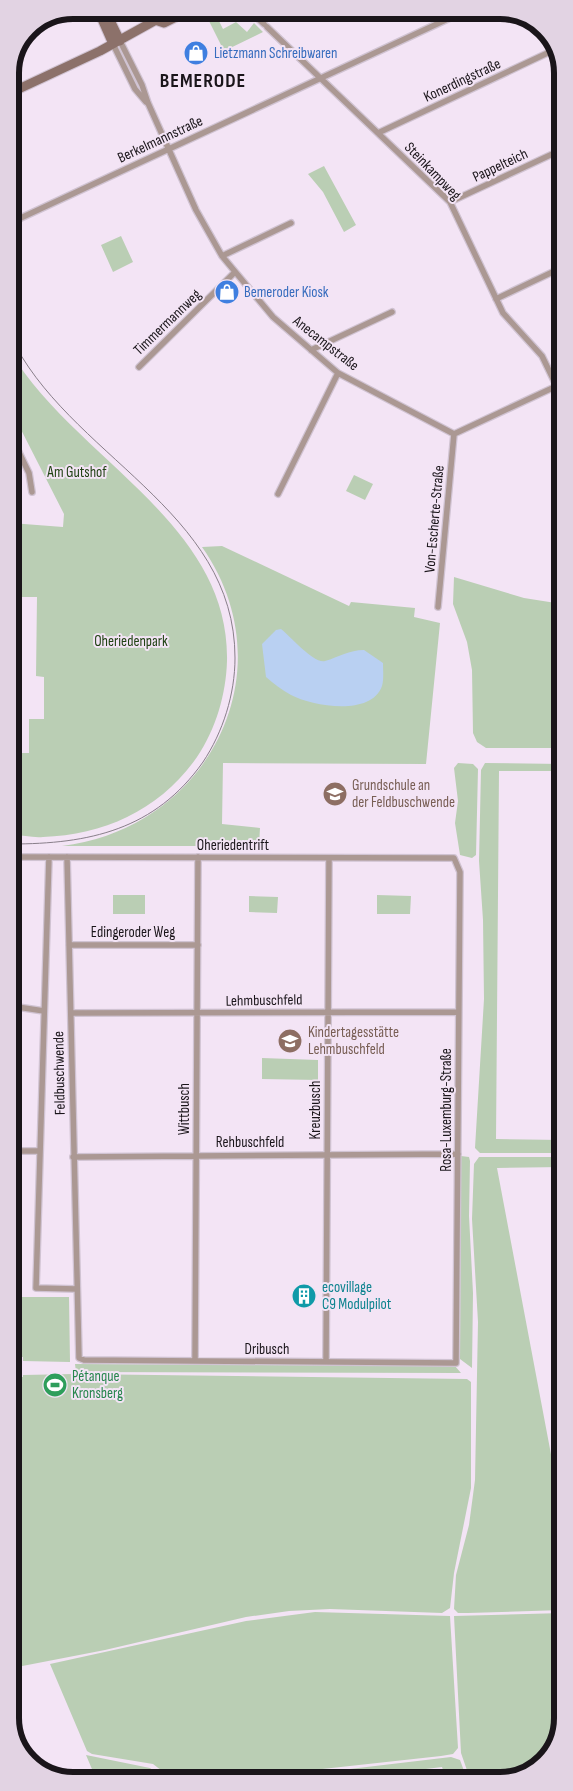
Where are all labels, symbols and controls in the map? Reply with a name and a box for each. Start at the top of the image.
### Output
shop icon: Lietzmann Schreibwaren [183,40,209,66]
place label: Lietzmann Schreibwaren [214,44,337,63]
street label: Konerdingstraße [421,54,504,107]
district label: BEMERODE [160,69,246,93]
street label: Berkelmannstraße [115,111,206,167]
street label: Steinkampweg [400,138,465,204]
street label: Pappelteich [470,144,531,187]
shop icon: Bemeroder Kiosk [214,279,240,305]
place label: Bemeroder Kiosk [244,283,329,302]
street label: Timmermannweg [129,285,205,359]
street label: Anecampstraße [288,311,363,375]
park label: Am Gutshof [46,463,107,482]
street label: Von-Escherte-Straße [420,464,449,574]
park label: Oheriedenpark [94,632,168,651]
place label: Grundschule an der Feldbuschwende [352,776,455,812]
school or university icon: Grundschule an der Feldbuschwende [322,781,348,807]
street label: Oheriedentrift [197,836,270,855]
street label: Edingeroder Weg [91,923,175,942]
street label: Lehmbuschfeld [225,990,303,1011]
place label: Kindertagesstätte Lehmbuschfeld [308,1023,399,1059]
school or university icon: Kindertagesstätte Lehmbuschfeld [277,1028,303,1054]
street label: Feldbuschwende [49,1031,70,1115]
street label: Rosa-Luxemburg-Straße [437,1048,456,1172]
street label: Kreuzbusch [306,1081,325,1139]
street label: Wittbusch [175,1083,194,1135]
street label: Rehbuschfeld [216,1133,284,1152]
place label: ecovillage C9 Modulpilot [322,1278,392,1314]
building icon: ecovillage C9 Modulpilot [291,1283,317,1309]
street label: Dribusch [245,1340,289,1359]
place label: Pétanque Kronsberg [72,1367,123,1403]
sports icon: Pétanque Kronsberg [42,1372,68,1398]

